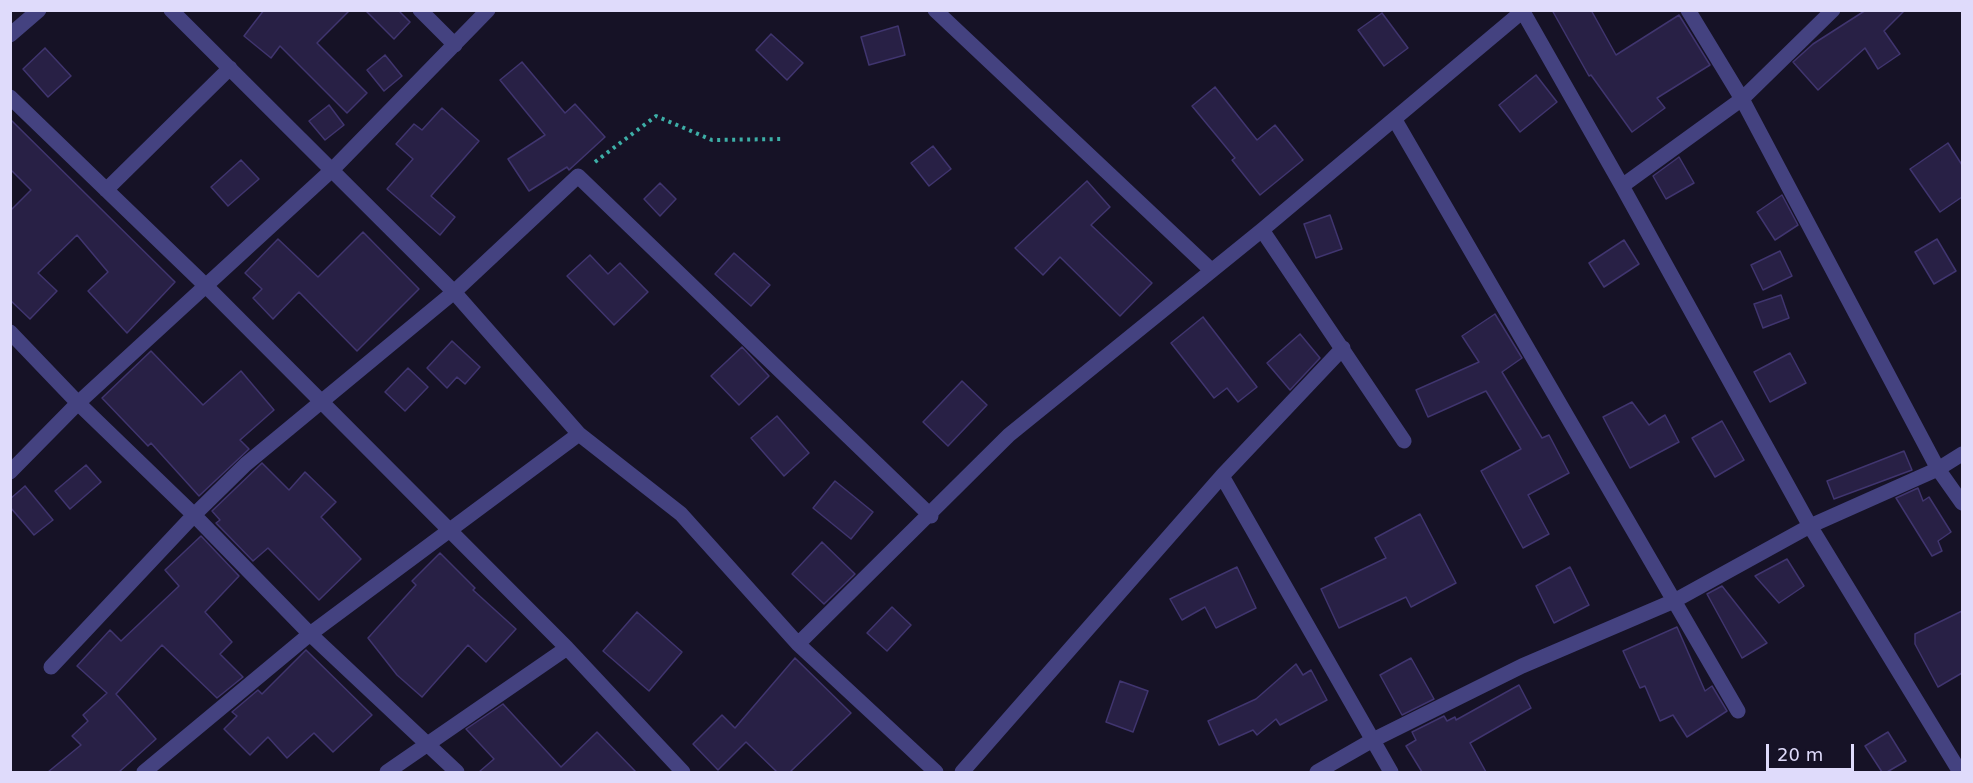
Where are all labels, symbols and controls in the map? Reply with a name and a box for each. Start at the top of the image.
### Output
scale bar [1769,732,1858,770]
text: 20 m [1777,744,1823,765]

